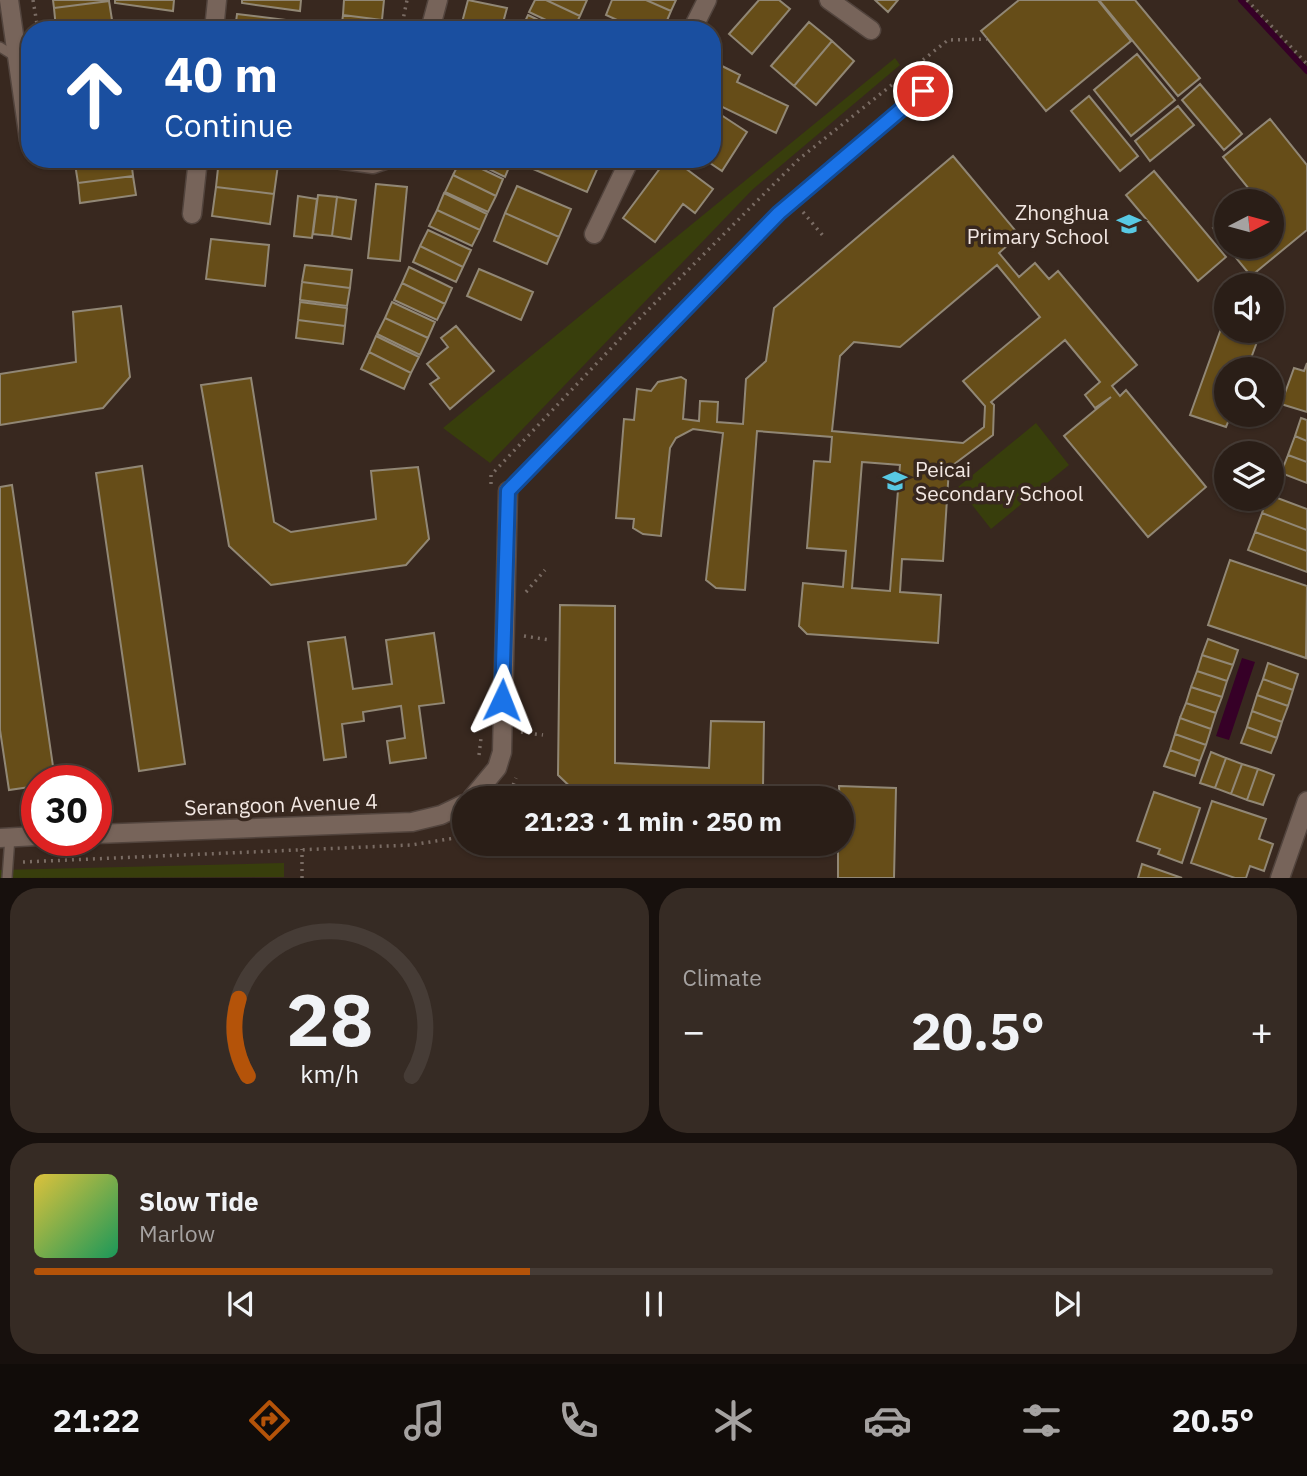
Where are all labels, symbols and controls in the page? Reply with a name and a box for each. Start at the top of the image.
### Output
text: 40 m [164,42,278,105]
icon: ahead [49,49,140,140]
pin [893,61,953,121]
icon: arrive [904,72,942,110]
text: Continue [164,104,293,146]
north arrow [1214,189,1284,259]
map controls [1214,189,1284,511]
place label: Zhonghua Primary School [967,198,1109,250]
school or university icon: Zhonghua Primary School [1115,210,1143,238]
button: sound [1214,273,1284,343]
button: search [1214,357,1284,427]
button: layers [1214,441,1284,511]
place label: Peicai Secondary School [915,455,1084,507]
school or university icon: Peicai Secondary School [881,467,909,495]
position arrow [465,663,539,737]
speed limit sign: 30 [21,765,112,856]
street label: Serangoon Avenue 4 [184,787,378,821]
text: 21:23 · 1 min · 250 m [524,804,782,838]
text: Climate [683,962,762,992]
text: 28 [286,972,373,1067]
text: 20.5° [911,997,1045,1064]
text: − [683,1006,705,1055]
text: + [1250,1006,1273,1055]
text: km/h [300,1057,359,1090]
text: Slow Tide [139,1184,259,1218]
text: Marlow [139,1218,215,1248]
icon: previous [222,1285,260,1323]
icon: pause [635,1285,673,1323]
icon: next [1048,1285,1086,1323]
icon: directions [245,1396,294,1445]
icon: music [400,1396,449,1445]
icon: phone [554,1396,603,1445]
icon: climate [709,1396,758,1445]
icon: car [863,1396,912,1445]
icon: filters [1017,1396,1066,1445]
text: 21:22 [53,1399,140,1441]
text: 20.5° [1172,1399,1254,1441]

